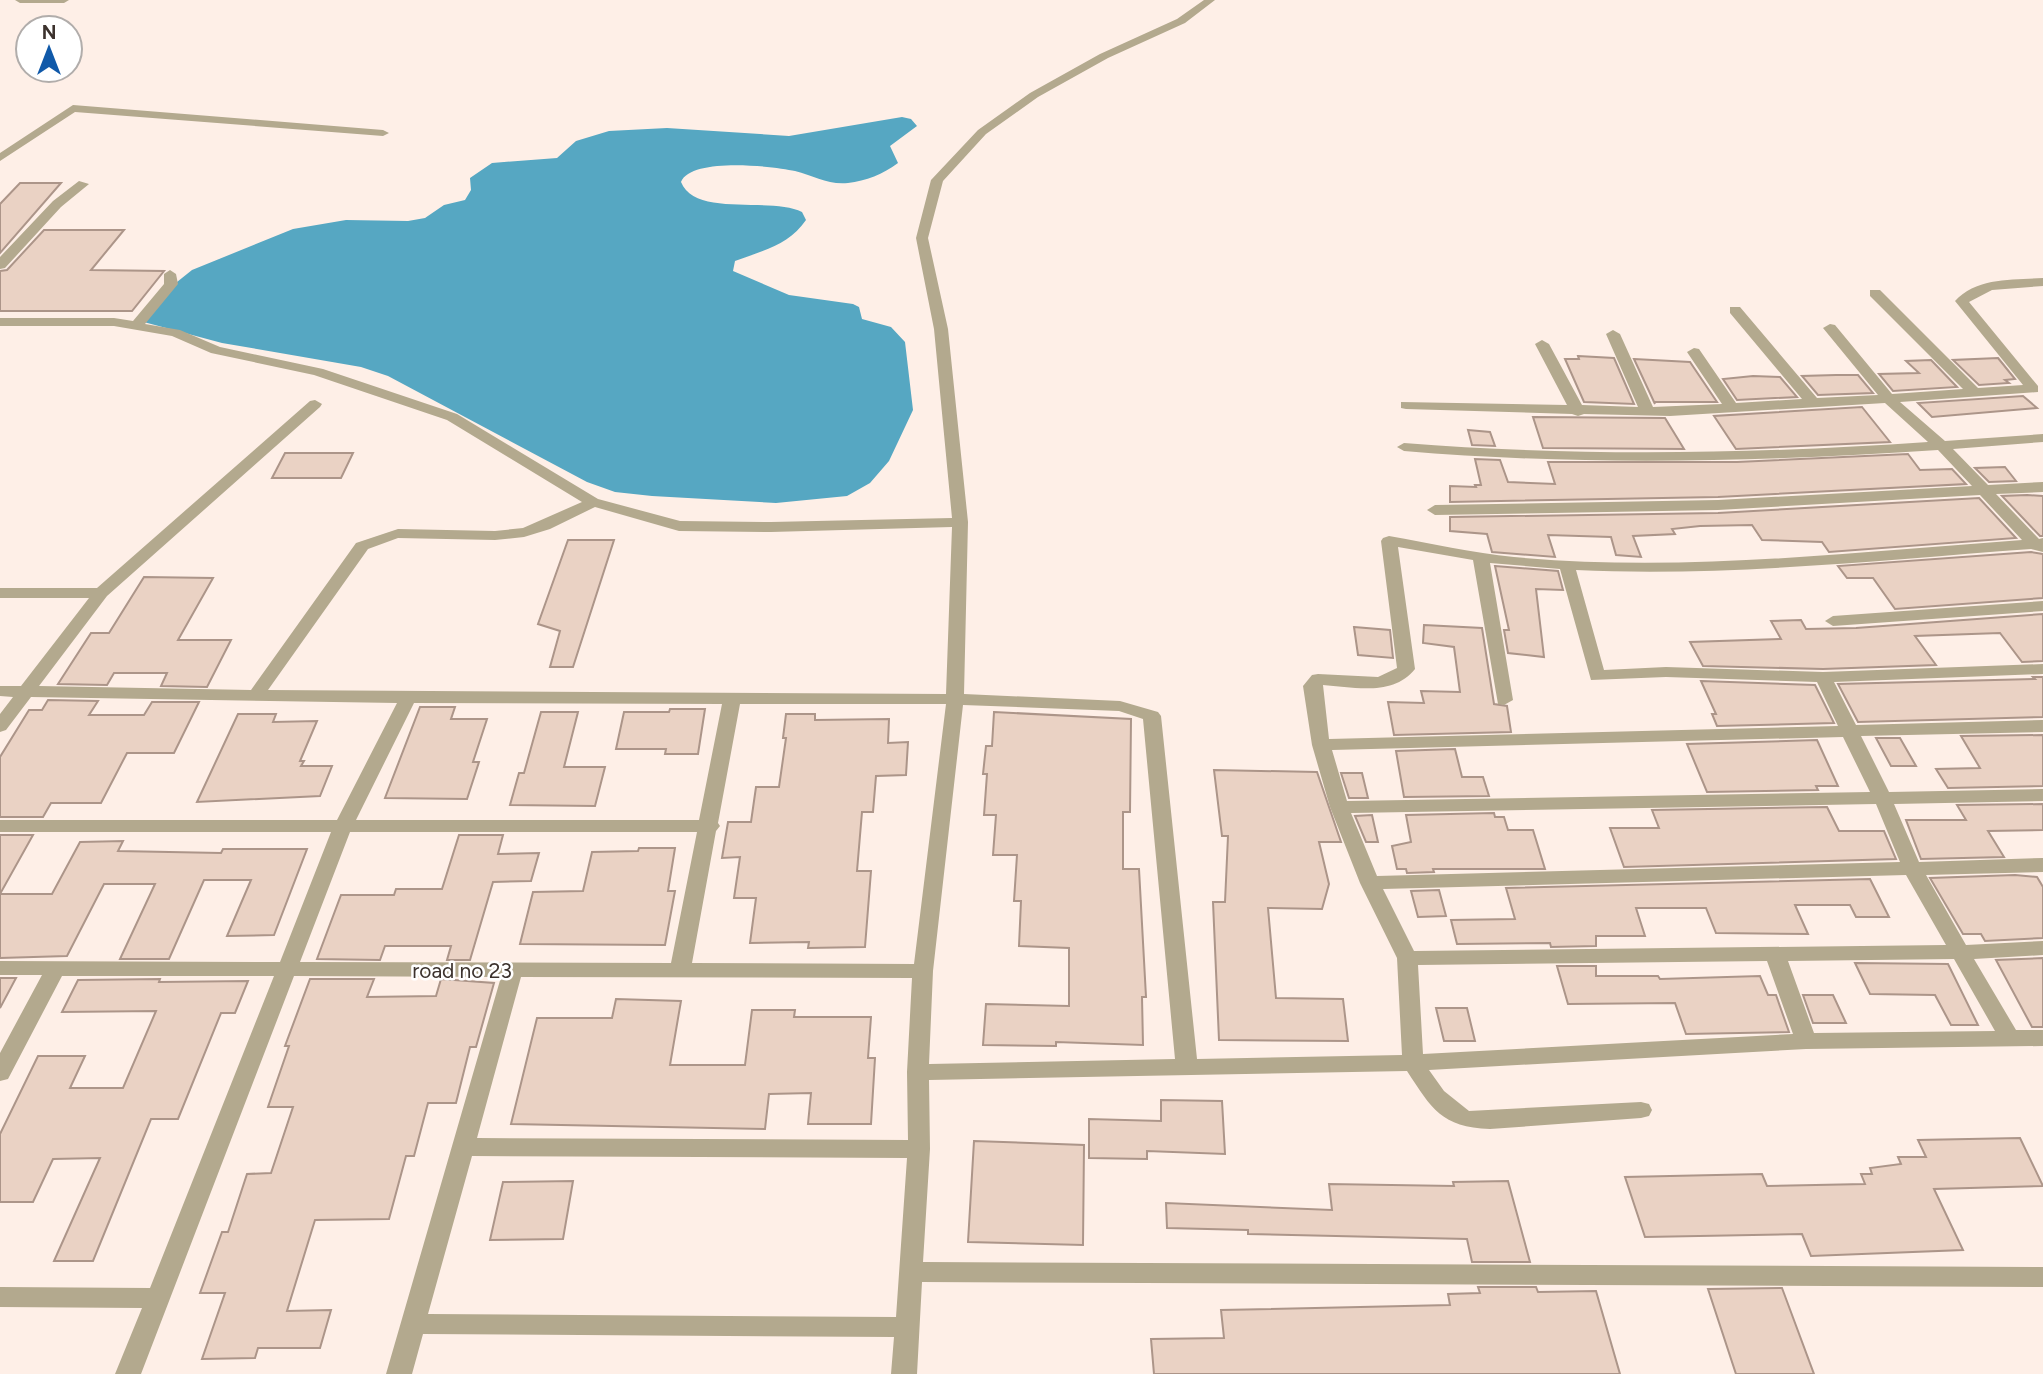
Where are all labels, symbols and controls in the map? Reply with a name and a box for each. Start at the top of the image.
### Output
north arrow [14,14,84,84]
text: N [42,21,56,44]
street label: road no 23 [412,958,512,983]

